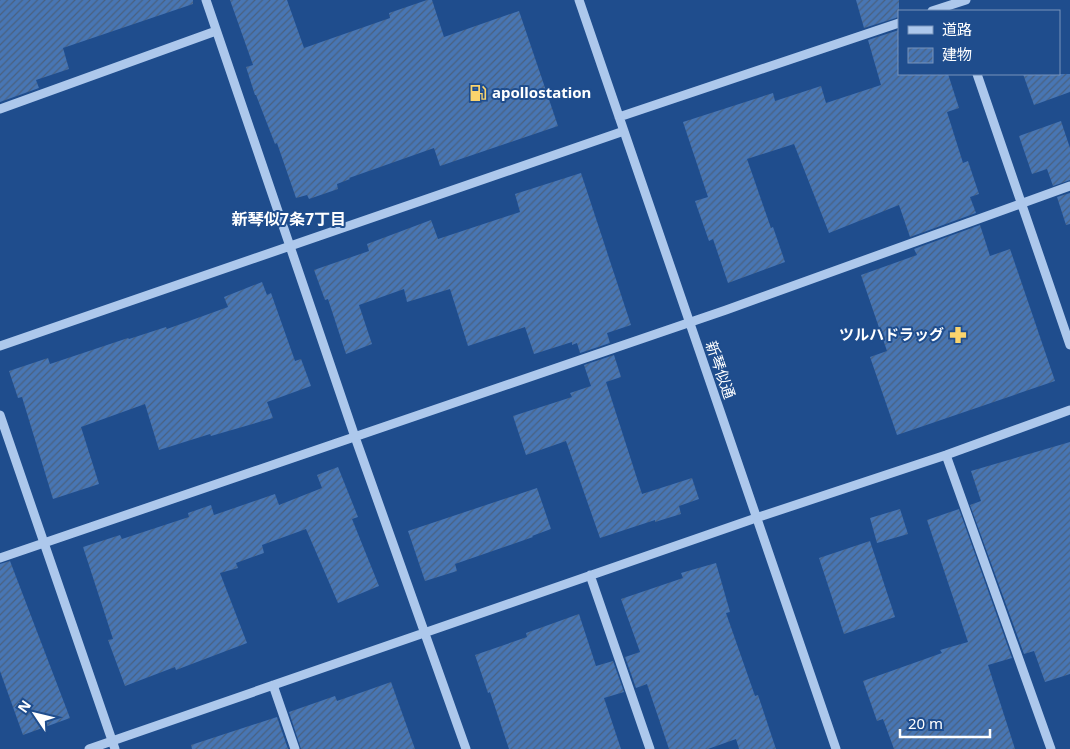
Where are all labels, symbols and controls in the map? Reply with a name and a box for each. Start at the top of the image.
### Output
legend [898,10,1060,75]
text: 道路 [942,19,972,39]
text: 建物 [942,44,972,64]
place label: apollostation [492,82,591,102]
fuel station icon: apollostation [468,83,488,103]
district label: 新琴似7条7丁目 [232,208,346,230]
place label: ツルハドラッグ [839,324,944,344]
pharmacy icon: ツルハドラッグ [948,325,968,345]
street label: 新琴似通 [702,338,740,401]
north arrow [10,689,60,739]
text: N [13,696,35,716]
scale bar [900,706,990,738]
text: 20 m [908,713,943,733]

